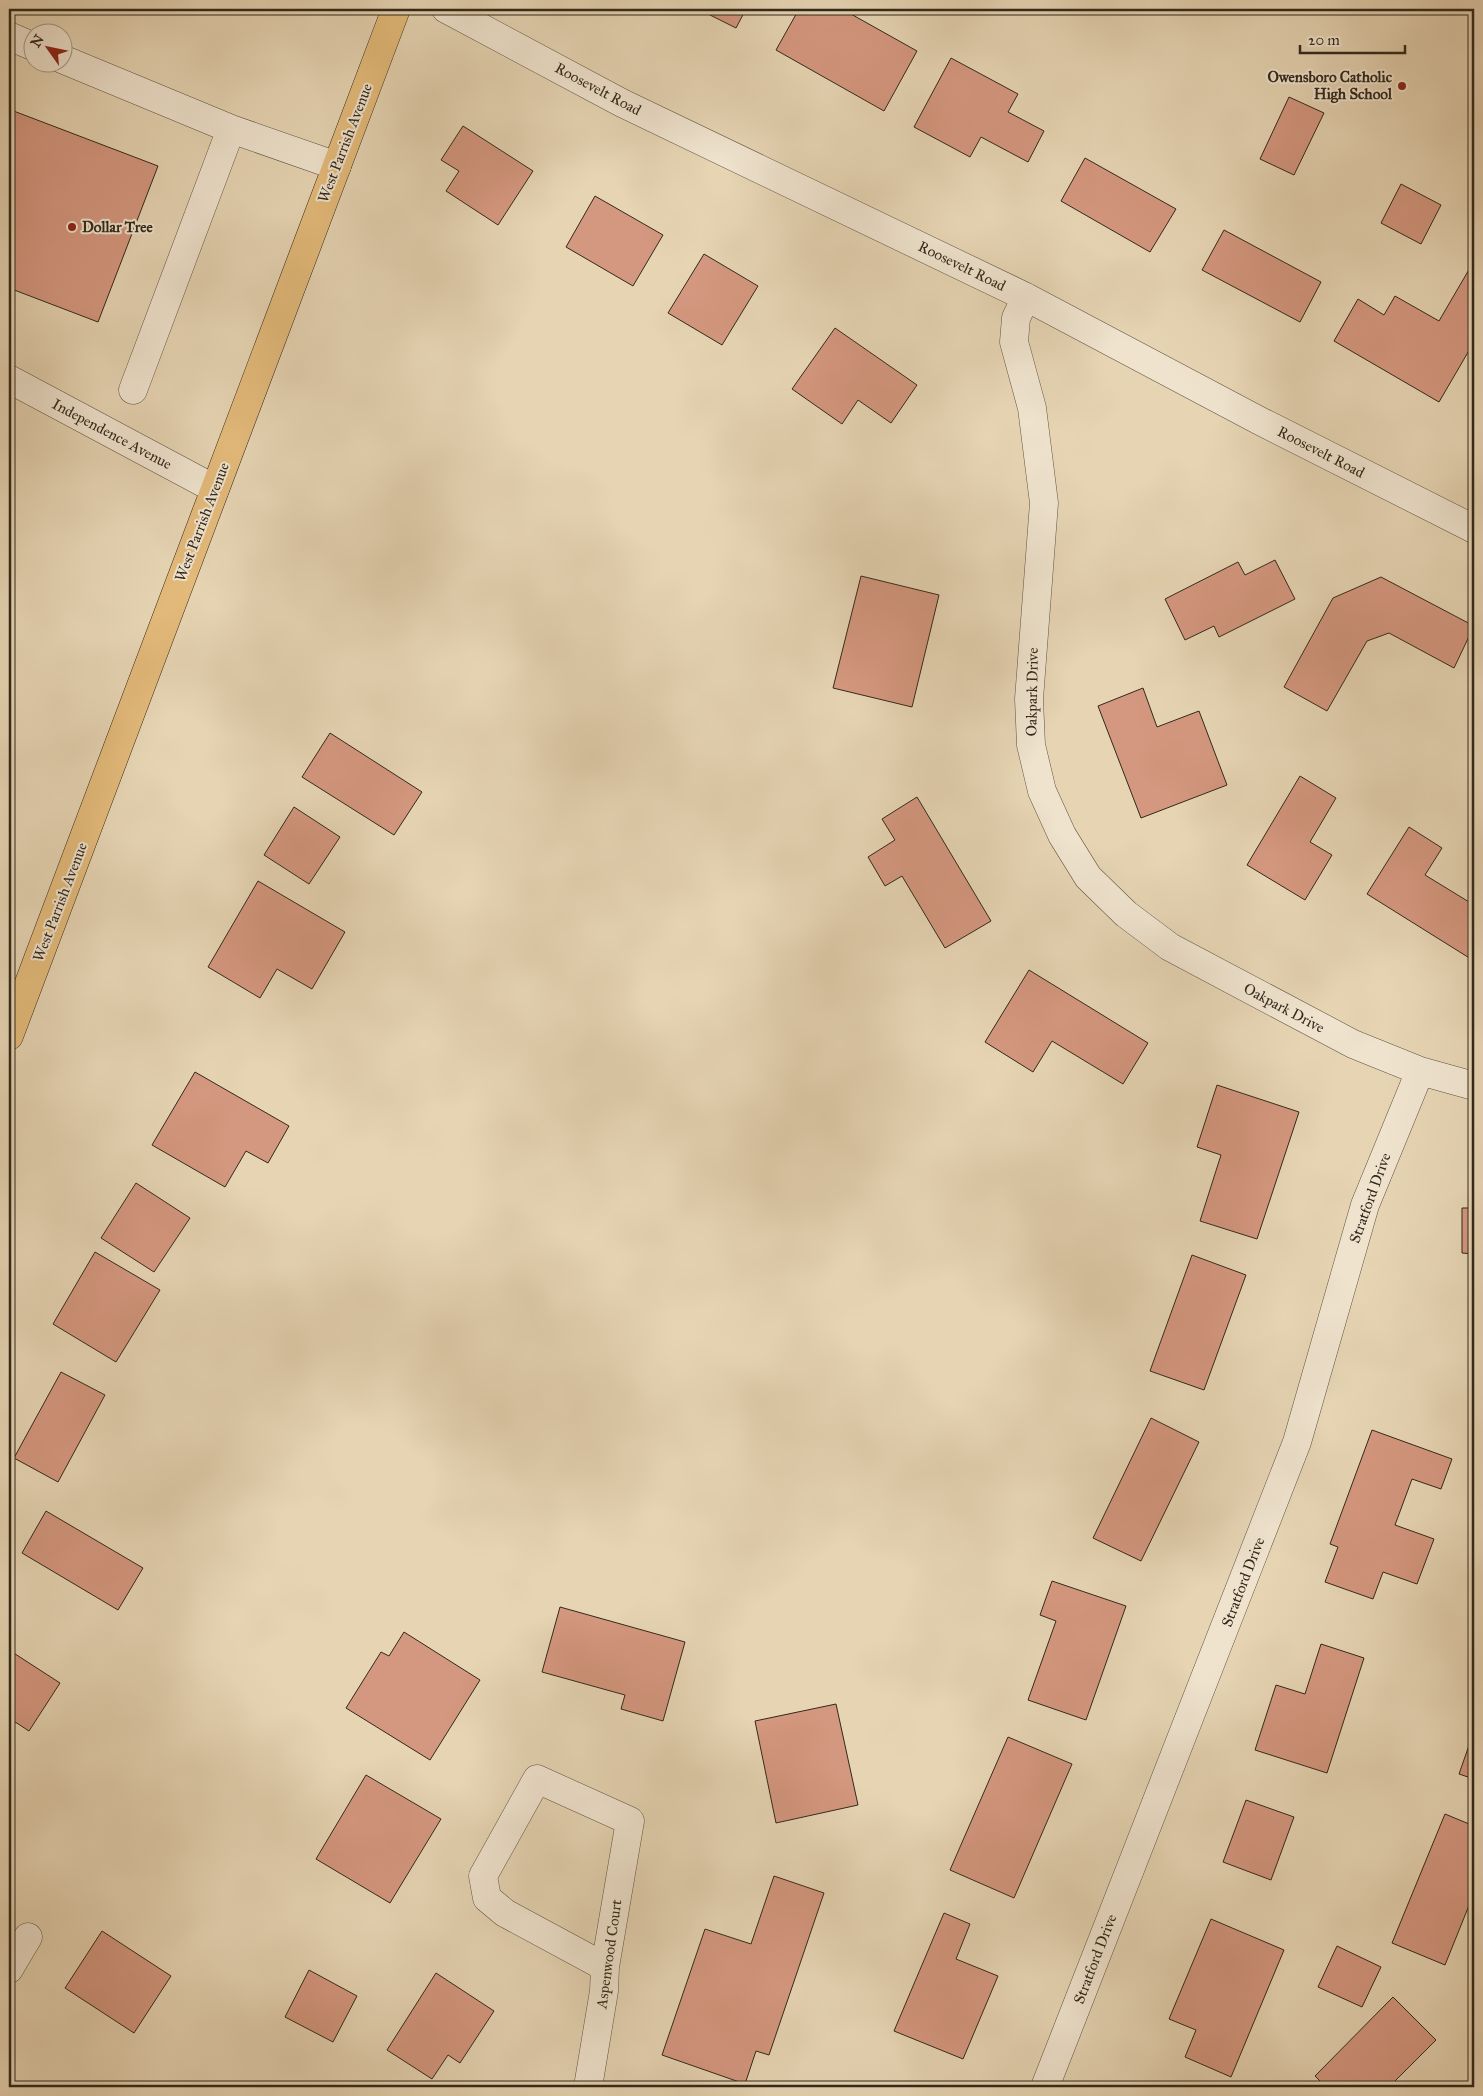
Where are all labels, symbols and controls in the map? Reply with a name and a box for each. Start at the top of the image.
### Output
north arrow [22,22,72,72]
scale bar [1300,22,1406,54]
text: N [27,31,48,51]
text: 20 m [1308,31,1340,49]
street label: Roosevelt Road [552,59,645,120]
place label: Owensboro Catholic High School [1267,68,1393,104]
marker: Owensboro Catholic High School [1396,80,1408,92]
street label: West Parrish Avenue [314,81,376,205]
place label: Dollar Tree [82,218,153,236]
marker: Dollar Tree [66,221,78,233]
street label: Roosevelt Road [915,237,1009,295]
street label: Independence Avenue [49,395,175,473]
street label: Roosevelt Road [1275,422,1368,482]
street label: West Parrish Avenue [171,460,233,584]
street label: Oakpark Drive [1022,647,1042,737]
street label: West Parrish Avenue [29,840,91,964]
street label: Oakpark Drive [1240,979,1328,1037]
street label: Stratford Drive [1345,1150,1395,1246]
street label: Stratford Drive [1218,1535,1268,1629]
street label: Aspenwood Court [592,1898,626,2011]
street label: Stratford Drive [1070,1912,1120,2006]

